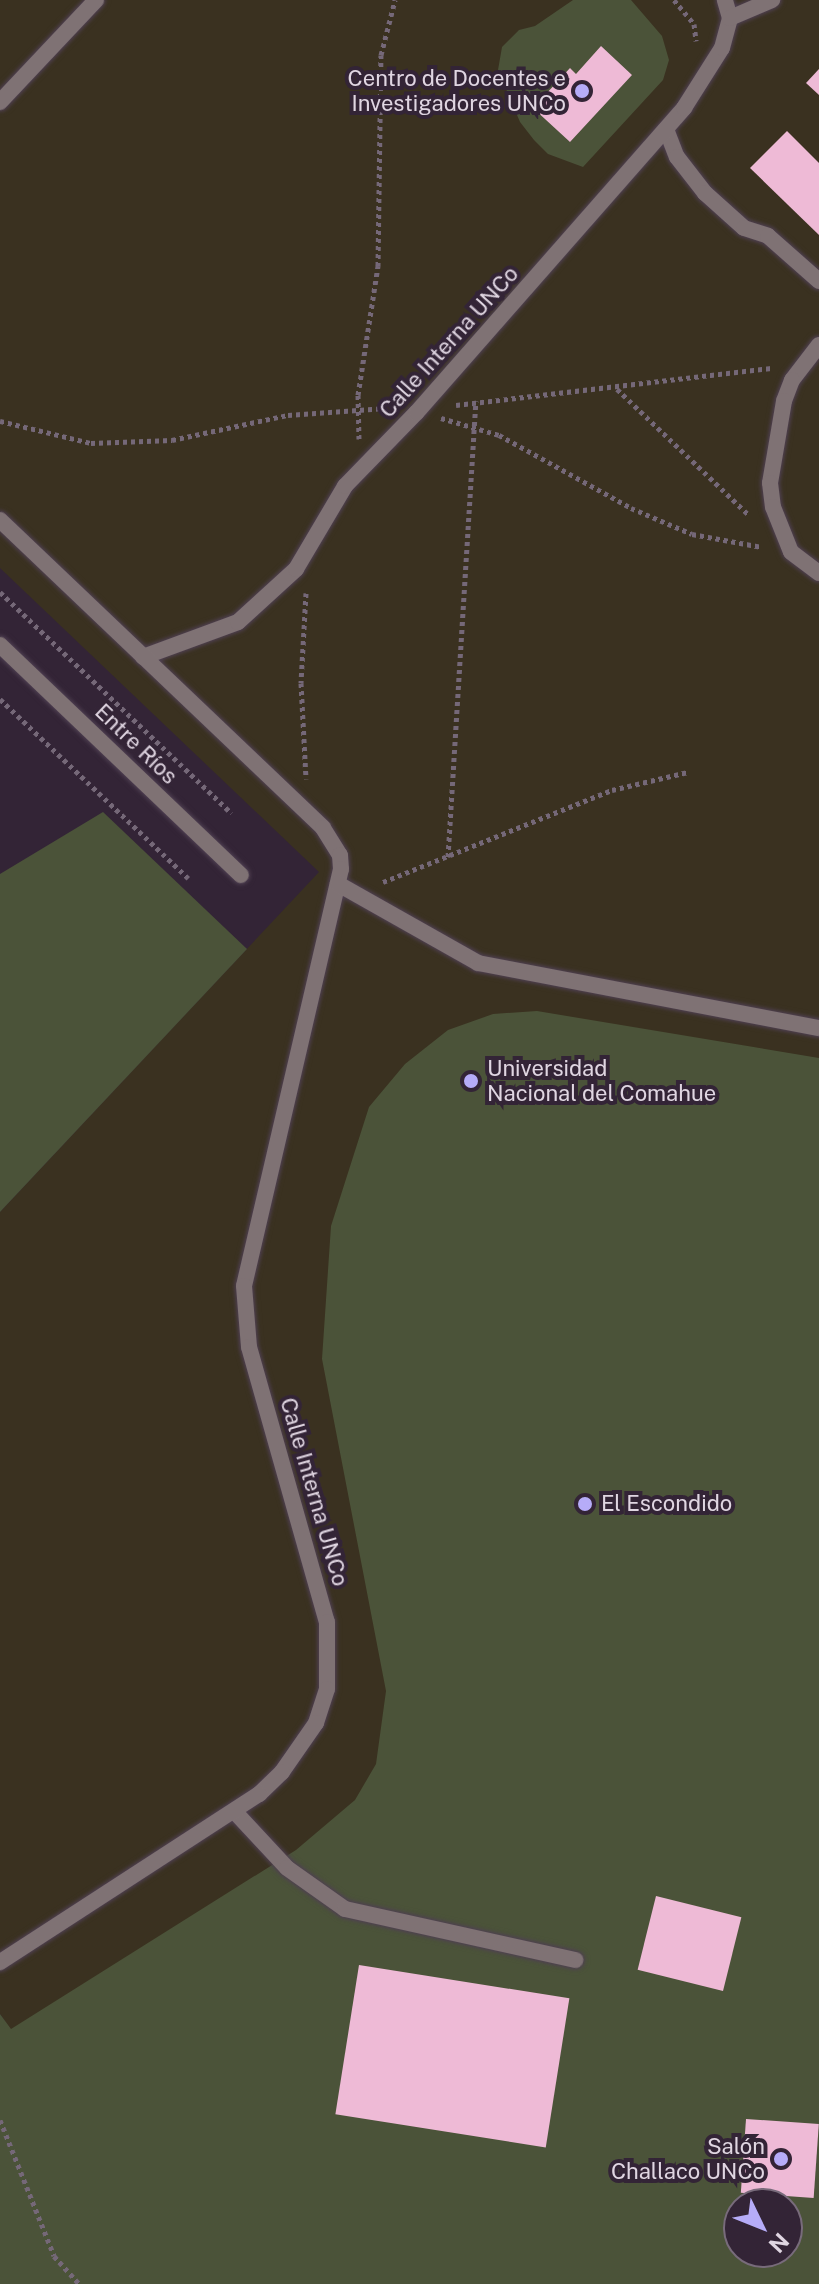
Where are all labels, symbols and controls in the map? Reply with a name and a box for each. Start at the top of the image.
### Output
place label: Centro de Docentes e Investigadores UNCo [347,65,566,116]
marker: Centro de Docentes e Investigadores UNCo [573,82,591,100]
street label: Calle Interna UNCo [374,261,524,423]
street label: Entre Ríos [89,698,183,790]
place label: Universidad Nacional del Comahue [487,1055,716,1106]
marker: Universidad Nacional del Comahue [462,1072,480,1090]
street label: Calle Interna UNCo [274,1395,354,1589]
place label: El Escondido [601,1491,732,1517]
marker: El Escondido [576,1495,594,1513]
place label: Salón Challaco UNCo [611,2133,765,2184]
marker: Salón Challaco UNCo [772,2150,790,2168]
north arrow [723,2188,803,2268]
text: N [764,2228,794,2258]

